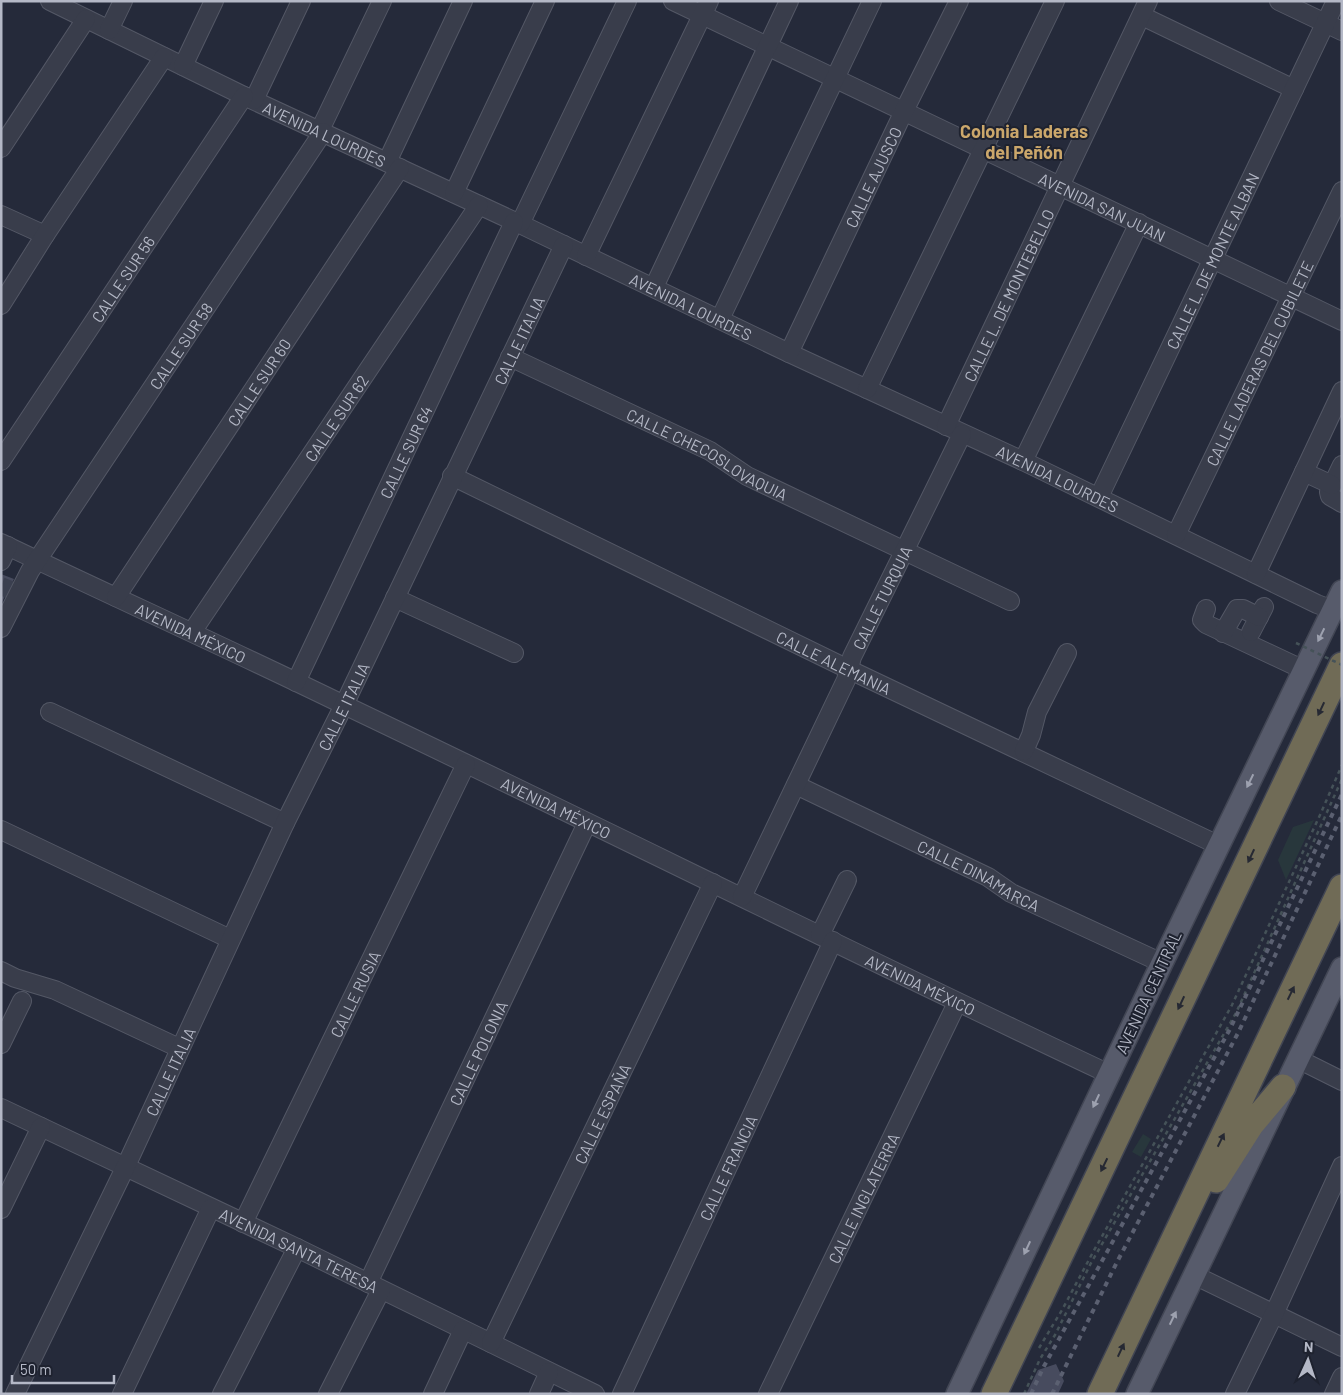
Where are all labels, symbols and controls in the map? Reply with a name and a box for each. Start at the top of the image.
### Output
street label: AVENIDA LOURDES [260,97,389,170]
district label: Colonia Laderas del Peñón [960,120,1088,163]
street label: CALLE AJUSCO [841,124,905,230]
street label: AVENIDA SAN JUAN [1036,168,1169,245]
street label: CALLE L. DE MONTE ALBAN [1162,169,1262,352]
street label: CALLE L. DE MONTEBELLO [959,206,1057,384]
street label: CALLE SUR 56 [87,232,158,325]
street label: CALLE LADERAS DEL CUBILETE [1201,257,1317,469]
street label: AVENIDA LOURDES [627,269,755,343]
street label: CALLE ITALIA [489,293,548,387]
street label: CALLE SUR 58 [145,299,216,392]
street label: CALLE SUR 60 [223,335,294,429]
street label: CALLE SUR 62 [300,371,372,465]
street label: CALLE SUR 64 [375,402,435,501]
street label: CALLE CHECOSLOVAQUIA [624,404,791,504]
street label: AVENIDA LOURDES [994,441,1122,516]
street label: CALLE TURQUIA [848,542,915,652]
street label: AVENIDA MÉXICO [133,598,249,666]
street label: CALLE ALEMANIA [774,626,895,698]
one-way arrow [1317,628,1325,642]
street label: CALLE ITALIA [313,659,373,753]
one-way arrow [1317,702,1325,717]
street label: AVENIDA MÉXICO [498,773,614,842]
one-way arrow [1246,774,1254,788]
street label: CALLE DINAMARCA [915,835,1043,915]
one-way arrow [1247,849,1255,863]
street label: AVENIDA CENTRAL [1111,927,1185,1057]
street label: CALLE RUSIA [325,947,384,1040]
street label: AVENIDA MÉXICO [863,950,979,1019]
one-way arrow [1287,986,1295,1000]
one-way arrow [1177,996,1185,1010]
street label: CALLE POLONIA [445,997,511,1108]
street label: CALLE ITALIA [141,1024,199,1119]
street label: CALLE ESPAÑA [570,1060,634,1167]
one-way arrow [1092,1094,1100,1108]
street label: CALLE FRANCIA [695,1111,760,1223]
street label: CALLE INGLATERRA [823,1129,903,1266]
one-way arrow [1217,1133,1225,1147]
one-way arrow [1100,1158,1108,1173]
street label: AVENIDA SANTA TERESA [217,1203,382,1296]
one-way arrow [1022,1241,1030,1255]
one-way arrow [1170,1311,1178,1325]
north arrow [1283,1335,1333,1385]
text: N [1304,1338,1314,1355]
one-way arrow [1117,1343,1125,1357]
scale bar [12,1352,115,1384]
text: 50 m [20,1360,52,1378]

